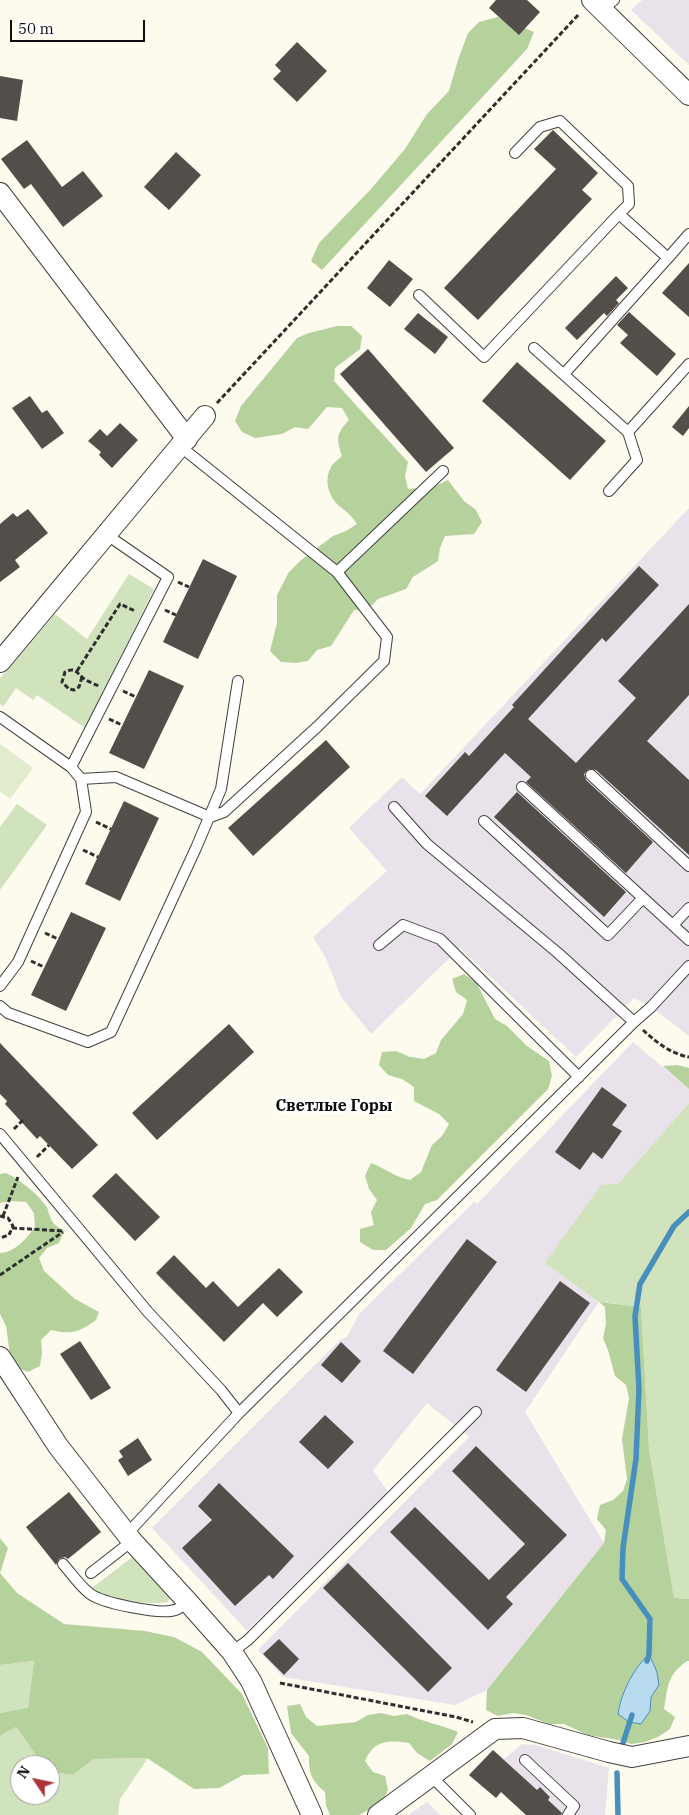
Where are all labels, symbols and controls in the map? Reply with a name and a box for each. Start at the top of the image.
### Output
scale bar [12,10,148,42]
text: 50 m [18,19,54,38]
district label: Светлые Горы [275,1096,393,1116]
north arrow [10,1755,60,1805]
text: N [13,1763,34,1782]

